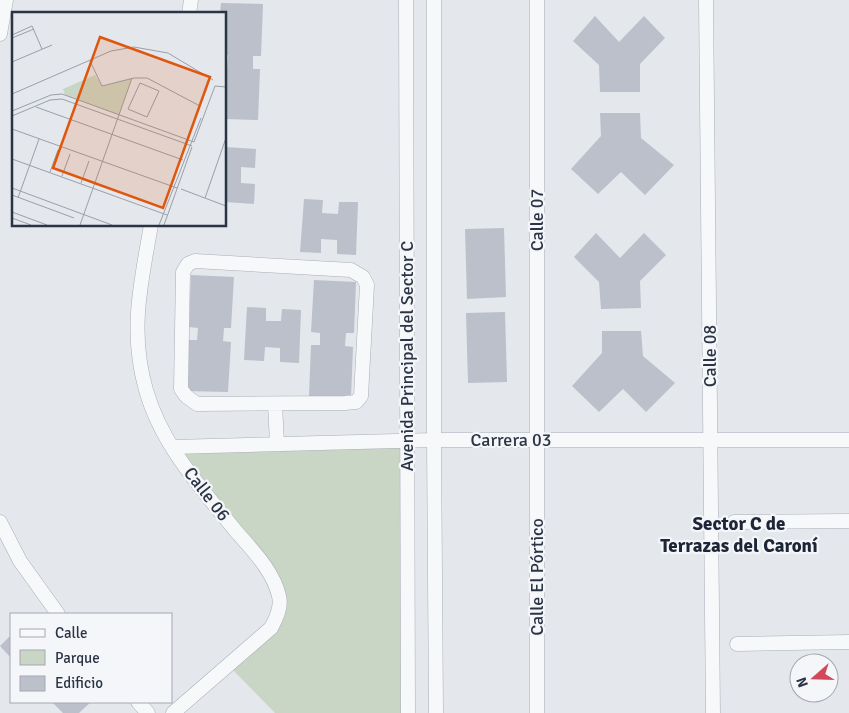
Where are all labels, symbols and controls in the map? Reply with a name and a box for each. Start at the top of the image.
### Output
inset map [12,12,226,226]
street label: Calle 07 [526,189,548,251]
street label: Avenida Principal del Sector C [396,241,418,471]
street label: Calle 08 [699,325,721,387]
street label: Carrera 03 [471,429,551,451]
street label: Calle 06 [179,463,235,525]
district label: Sector C de Terrazas del Caroní [660,512,818,558]
street label: Calle El Pórtico [526,518,548,636]
legend [10,613,172,703]
text: Calle [55,624,88,642]
text: Parque [55,649,100,667]
north arrow [789,653,839,703]
text: Edificio [55,674,103,692]
text: N [793,675,812,690]

